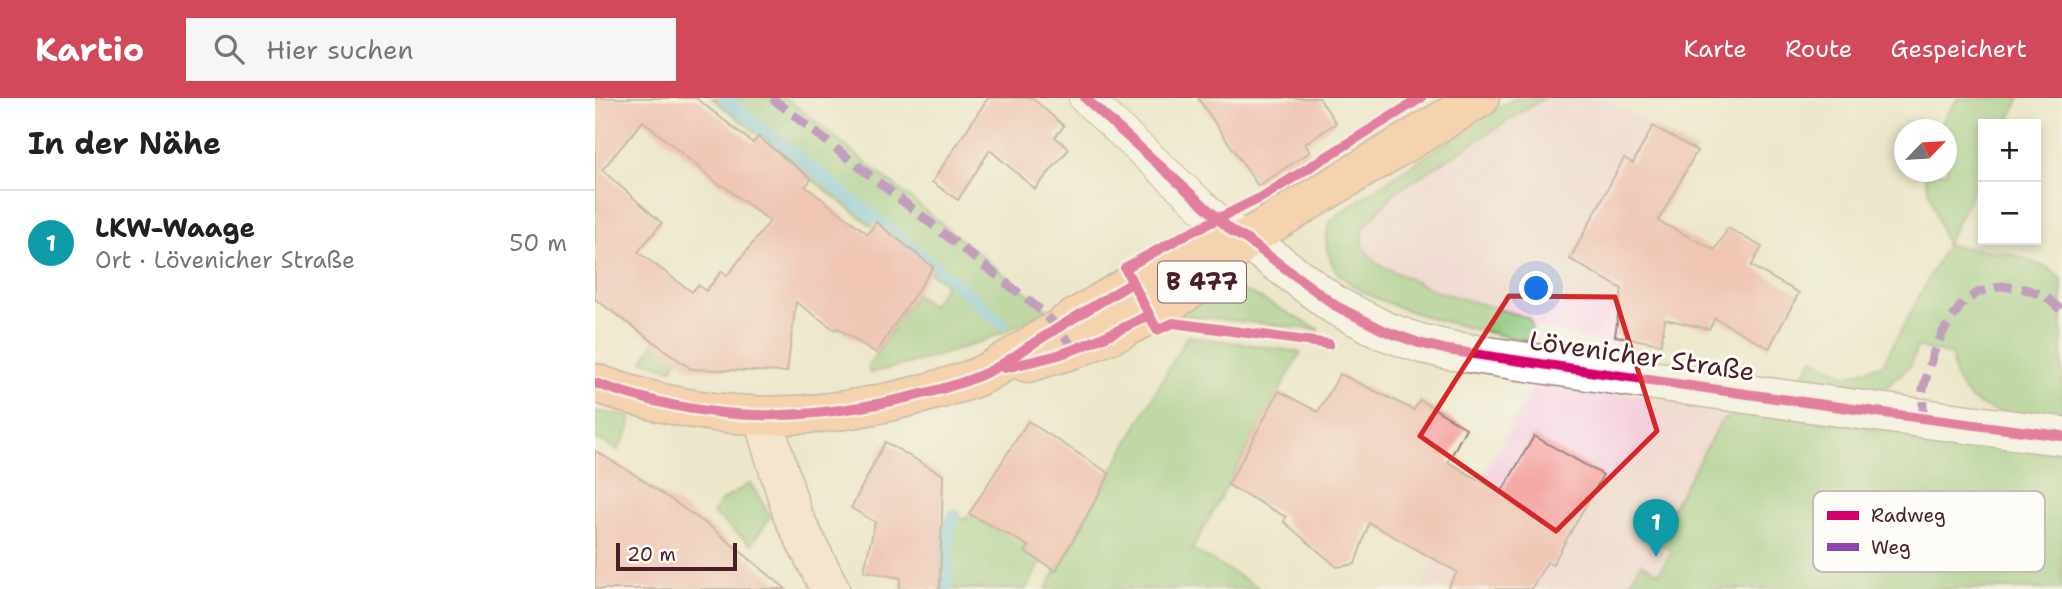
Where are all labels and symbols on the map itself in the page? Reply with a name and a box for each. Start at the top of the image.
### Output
north arrow [1894,119,1957,182]
road number: B 477 [1158,262,1246,302]
your location [1519,271,1553,305]
street label: Lövenicher Straße [1527,322,1757,389]
legend [1813,491,2045,572]
pin: 1 [1633,499,1679,557]
text: Radweg [1871,503,1946,528]
text: Weg [1871,535,1911,560]
scale bar [616,540,737,572]

